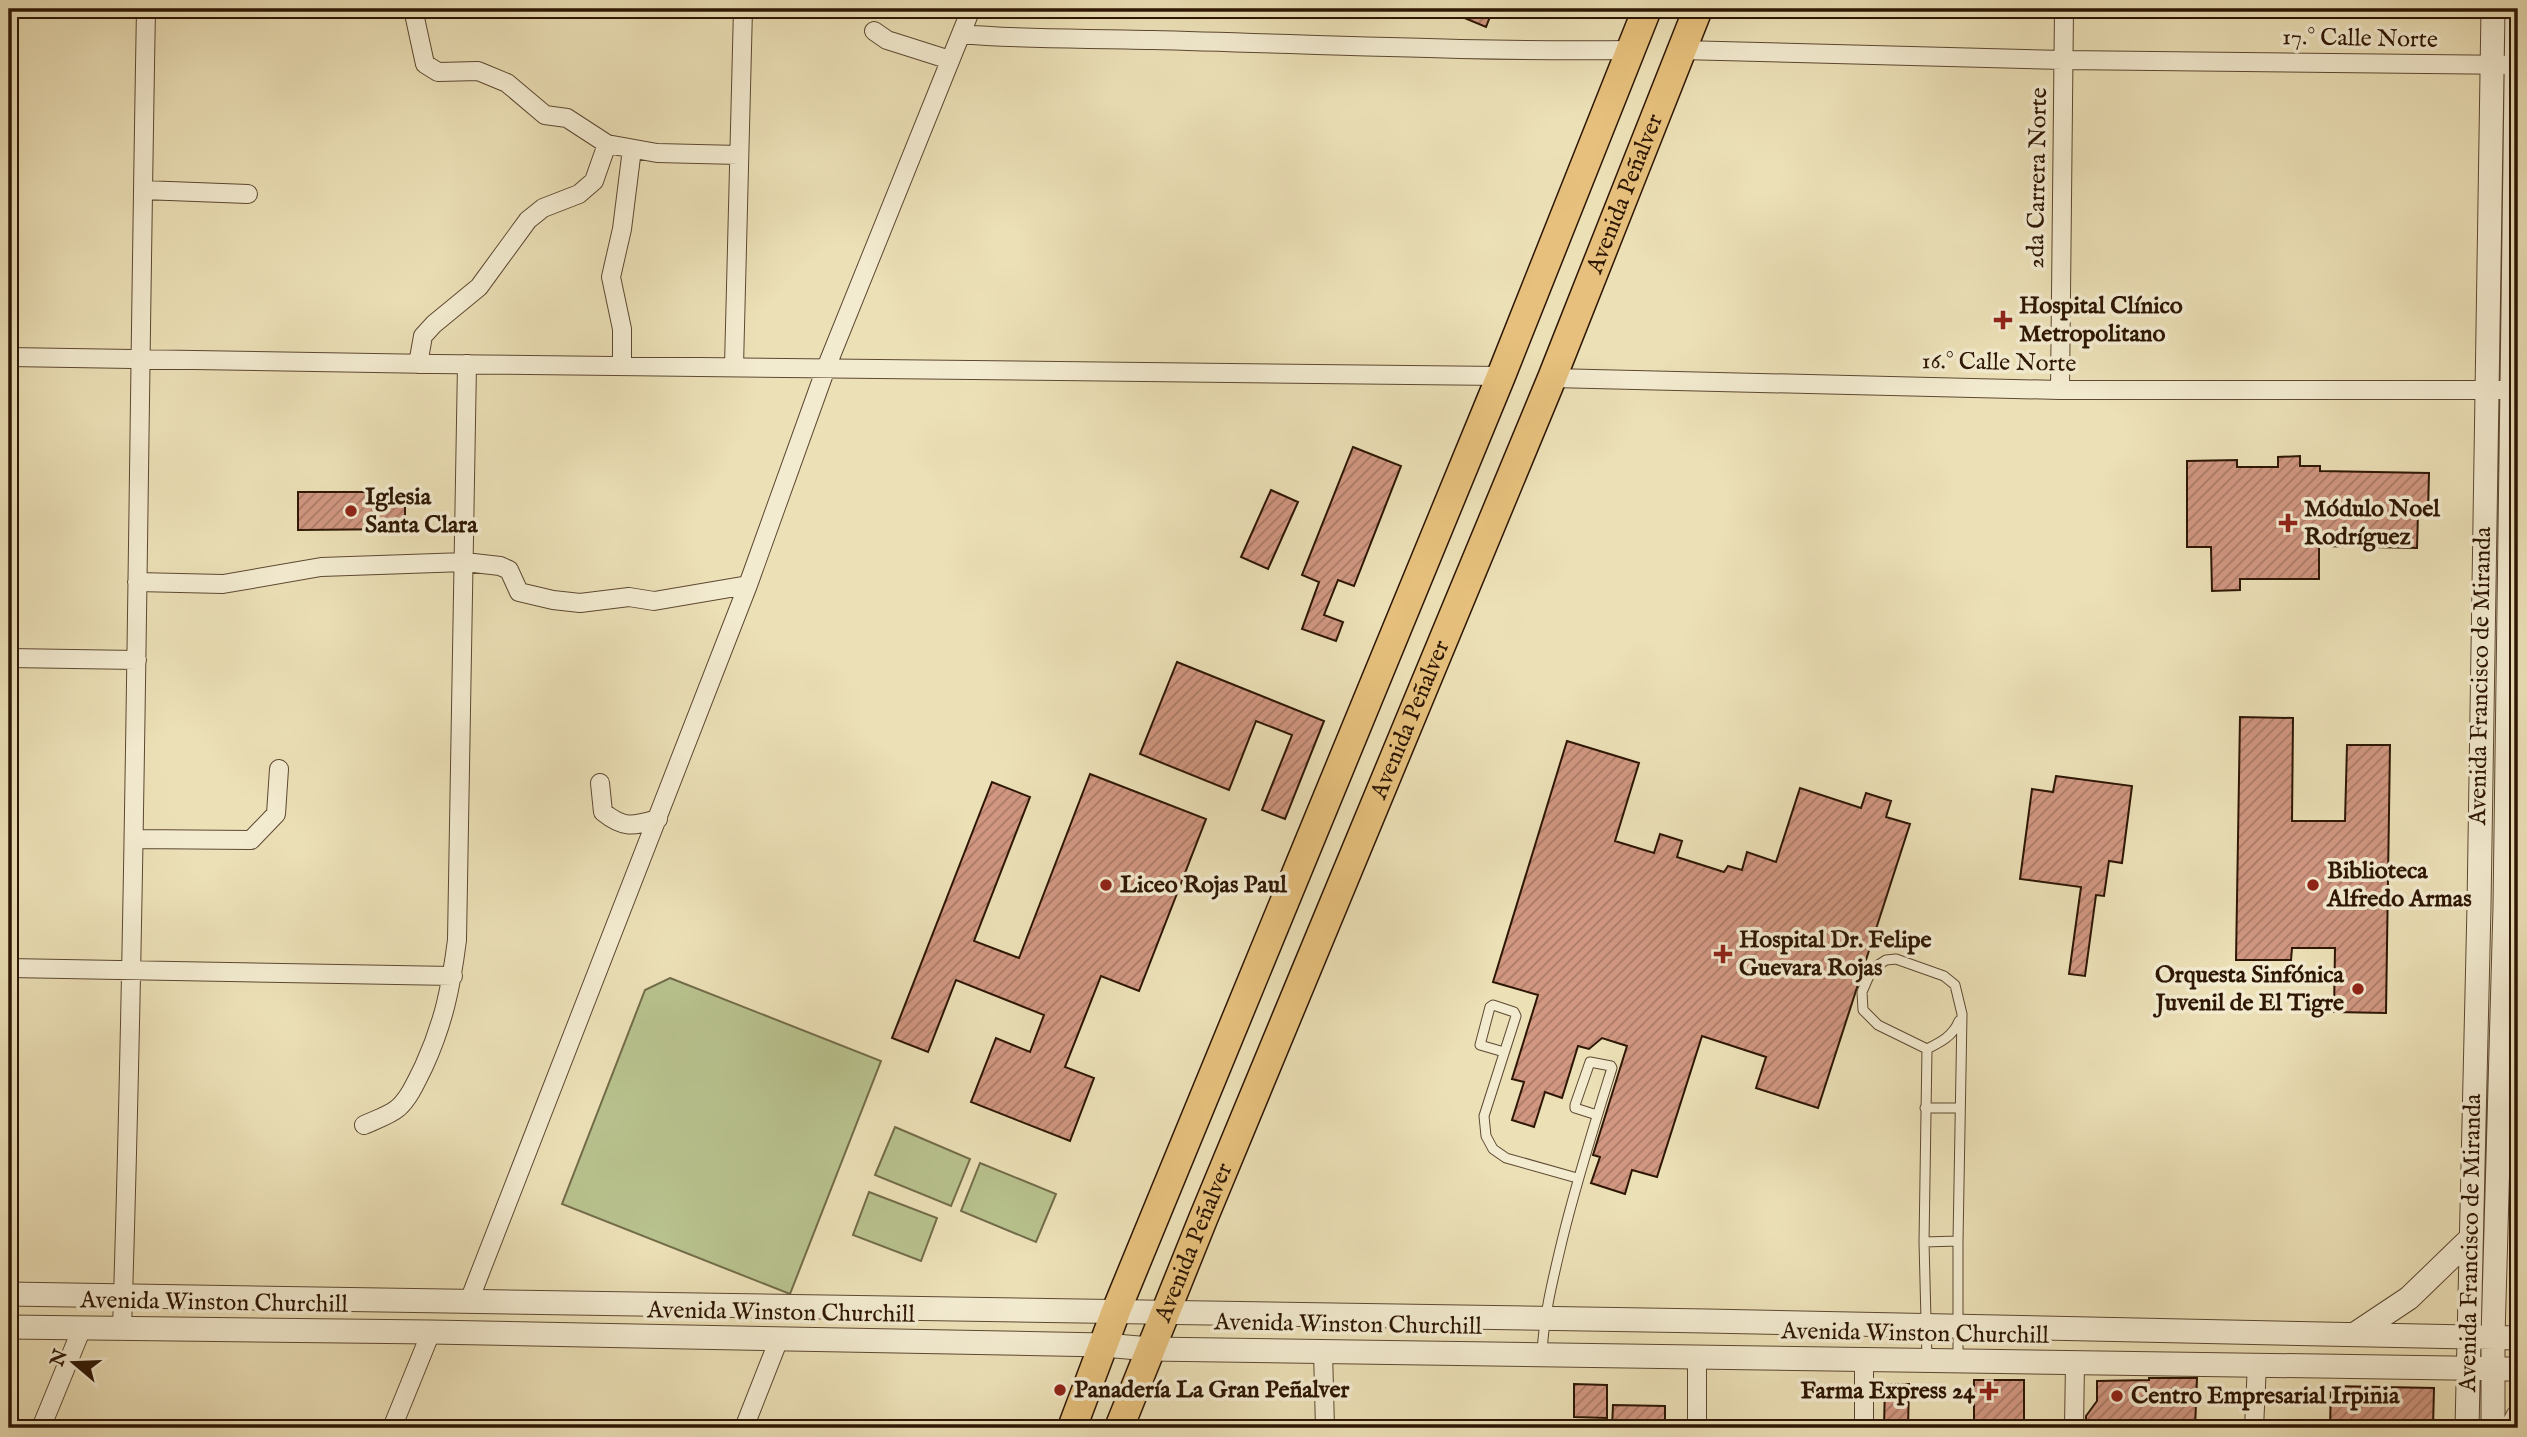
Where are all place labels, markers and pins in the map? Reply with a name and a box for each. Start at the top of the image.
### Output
place label: Hospital Clínico Metropolitano [2019,291,2183,350]
marker: Hospital Clínico Metropolitano [1993,310,2013,330]
place label: Iglesia Santa Clara [365,482,478,541]
place label: Módulo Noel Rodríguez [2304,494,2440,553]
marker: Iglesia Santa Clara [343,503,359,519]
marker: Módulo Noel Rodríguez [2278,513,2298,533]
place label: Biblioteca Alfredo Armas [2326,856,2472,915]
place label: Liceo Rojas Paul [1120,870,1287,901]
marker: Liceo Rojas Paul [1098,877,1114,893]
marker: Biblioteca Alfredo Armas [2305,877,2321,893]
place label: Hospital Dr. Felipe Guevara Rojas [1739,925,1932,984]
marker: Hospital Dr. Felipe Guevara Rojas [1713,944,1733,964]
place label: Orquesta Sinfónica Juvenil de El Tigre [2153,960,2345,1019]
marker: Orquesta Sinfónica Juvenil de El Tigre [2350,981,2366,997]
place label: Panadería La Gran Peñalver [1074,1375,1349,1406]
place label: Farma Express 24 [1801,1376,1976,1407]
place label: Centro Empresarial Irpinia [2131,1381,2400,1412]
marker: Panadería La Gran Peñalver [1052,1382,1068,1398]
marker: Farma Express 24 [1981,1383,1997,1399]
marker: Centro Empresarial Irpinia [2109,1388,2125,1404]

